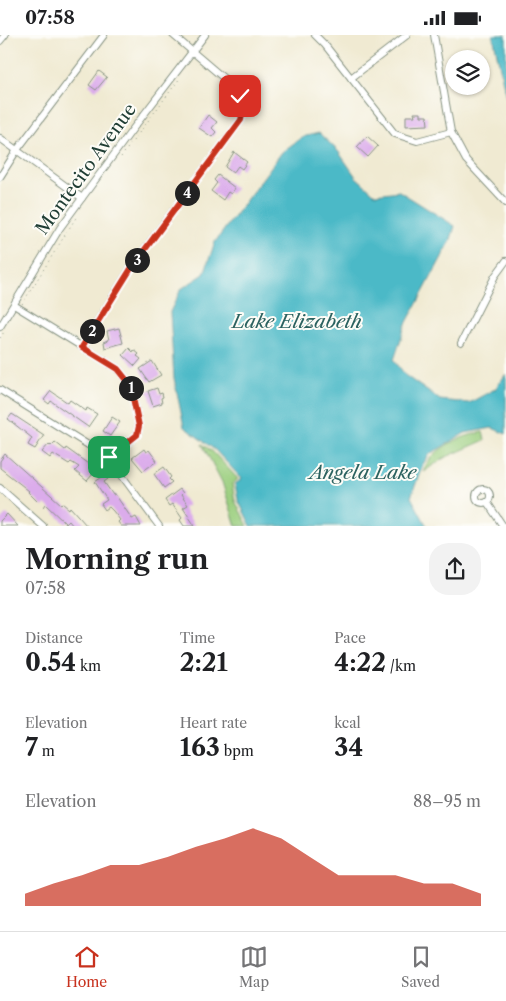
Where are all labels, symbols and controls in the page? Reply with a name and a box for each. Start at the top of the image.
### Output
text: 07:58 [25,6,75,29]
map controls [445,50,490,95]
button: layers [445,50,490,95]
pin [219,75,261,117]
icon: check [226,82,254,110]
street label: Montecito Avenue [31,99,141,239]
pin: 4 [174,181,200,205]
text: 4 [183,184,192,202]
pin: 3 [124,247,150,273]
text: 3 [134,251,141,269]
water label: Lake Elizabeth [230,310,362,333]
pin: 2 [80,319,104,343]
text: 2 [88,322,97,340]
pin: 1 [118,375,144,401]
text: 1 [128,379,135,397]
pin [88,436,130,478]
icon: arrive [95,443,123,471]
water label: Angela Lake [306,461,417,484]
text: Morning run [25,542,209,576]
button: share [429,543,481,595]
text: 07:58 [25,578,66,598]
text: Distance [25,629,83,647]
text: Time [180,629,215,647]
text: Pace [334,629,366,647]
text: 0.54 [25,647,76,678]
text: 2:21 [180,647,228,678]
text: 4:22 [334,647,386,678]
text: km [76,657,101,675]
text: /km [386,657,416,675]
text: Elevation [25,714,88,732]
text: Heart rate [180,714,247,732]
text: kcal [334,714,361,732]
text: 7 [25,732,38,763]
text: 163 [180,732,220,763]
text: 34 [334,732,363,763]
text: m [38,742,55,760]
text: bpm [220,742,254,760]
text: Elevation [25,791,96,811]
text: 88–95 m [413,791,481,811]
tab: Home [66,943,107,991]
tab: Map [239,943,269,991]
tab: Saved [401,943,440,991]

